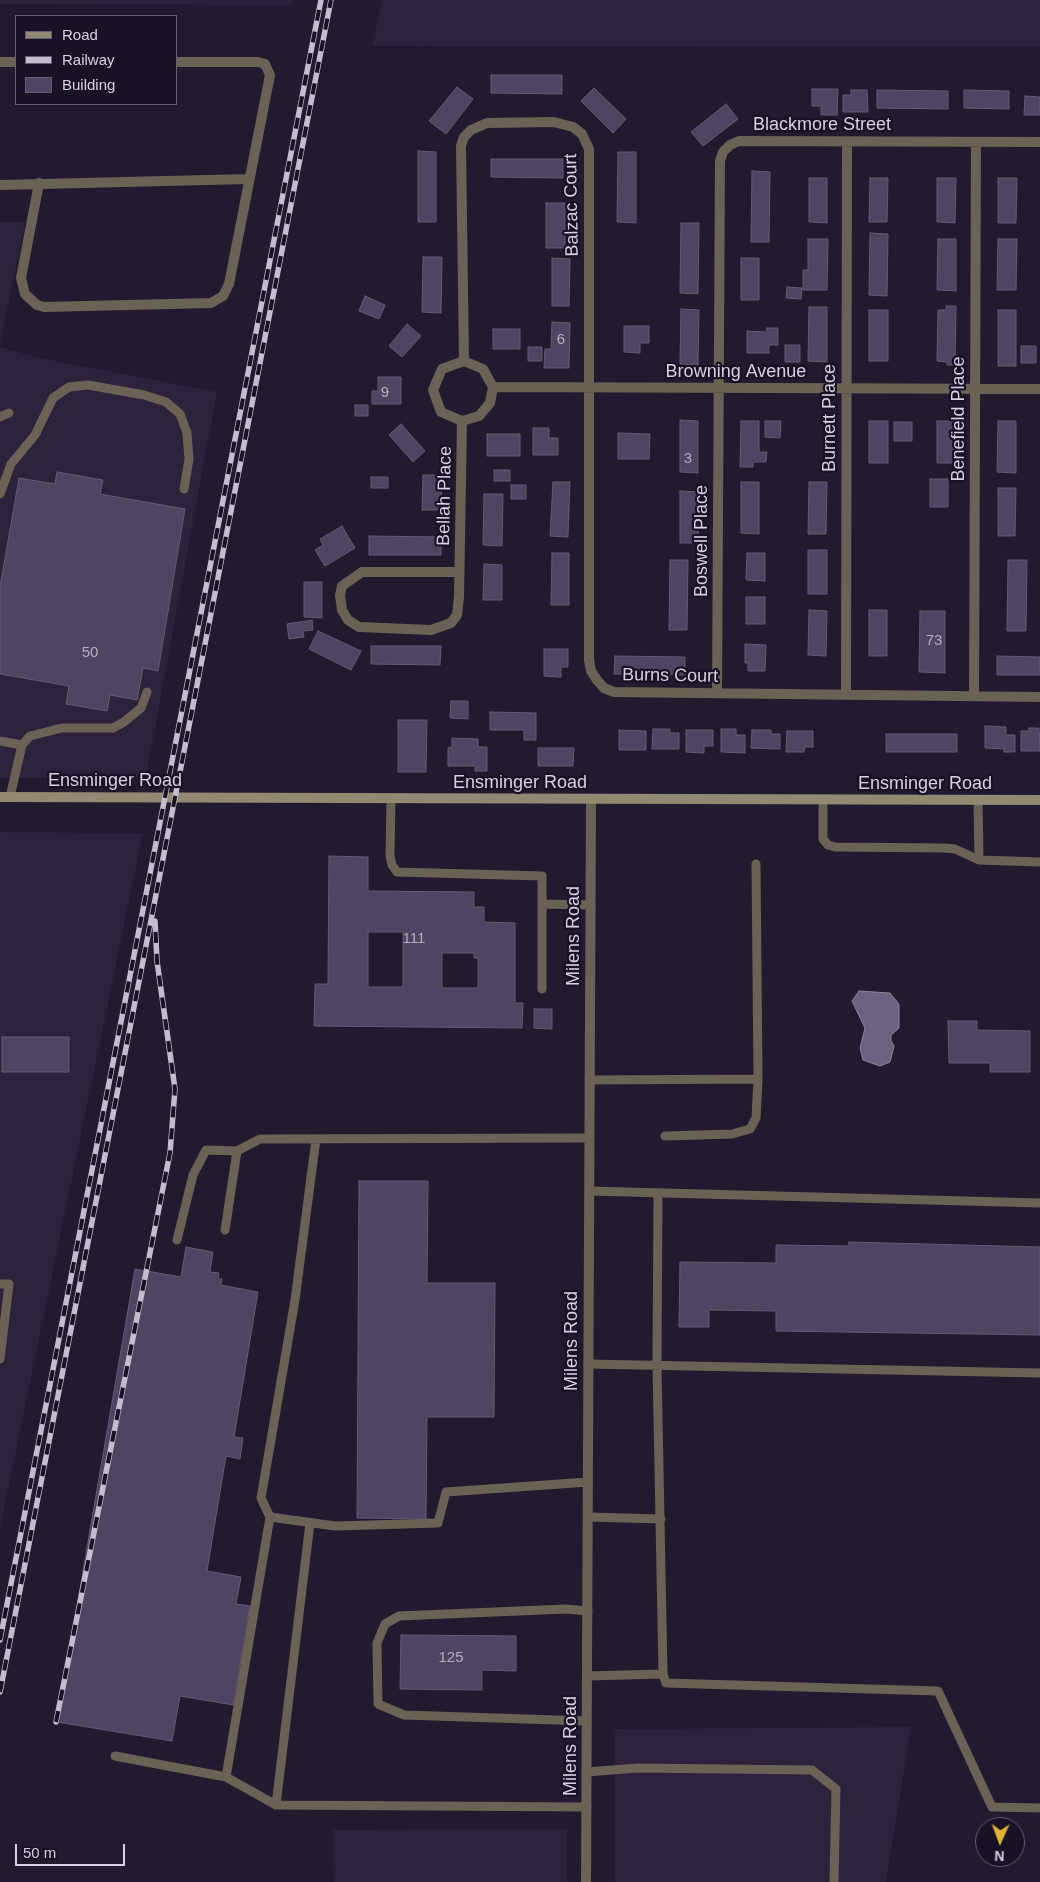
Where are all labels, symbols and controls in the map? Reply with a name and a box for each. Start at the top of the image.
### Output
legend [15,15,178,105]
text: Road [62,26,98,43]
text: Railway [62,51,115,68]
text: Building [62,76,115,93]
street label: Blackmore Street [753,114,891,136]
street label: Balzac Court [560,153,584,257]
house number: 6 [557,331,565,349]
street label: Benefield Place [948,356,970,482]
street label: Browning Avenue [666,361,806,383]
street label: Burnett Place [819,364,841,472]
house number: 9 [381,384,389,402]
street label: Bellah Place [433,446,457,546]
house number: 3 [684,450,692,468]
street label: Boswell Place [691,485,713,597]
house number: 73 [926,632,942,650]
house number: 50 [82,644,98,662]
street label: Burns Court [622,664,718,688]
street label: Ensminger Road [48,770,182,792]
street label: Ensminger Road [453,772,587,794]
street label: Ensminger Road [858,773,992,795]
street label: Milens Road [563,886,585,986]
house number: 111 [403,930,425,948]
street label: Milens Road [561,1291,583,1391]
house number: 125 [438,1649,464,1667]
street label: Milens Road [560,1696,582,1796]
north arrow [975,1817,1025,1867]
scale bar [18,1834,128,1866]
text: 50 m [23,1844,56,1861]
text: N [994,1848,1005,1864]

